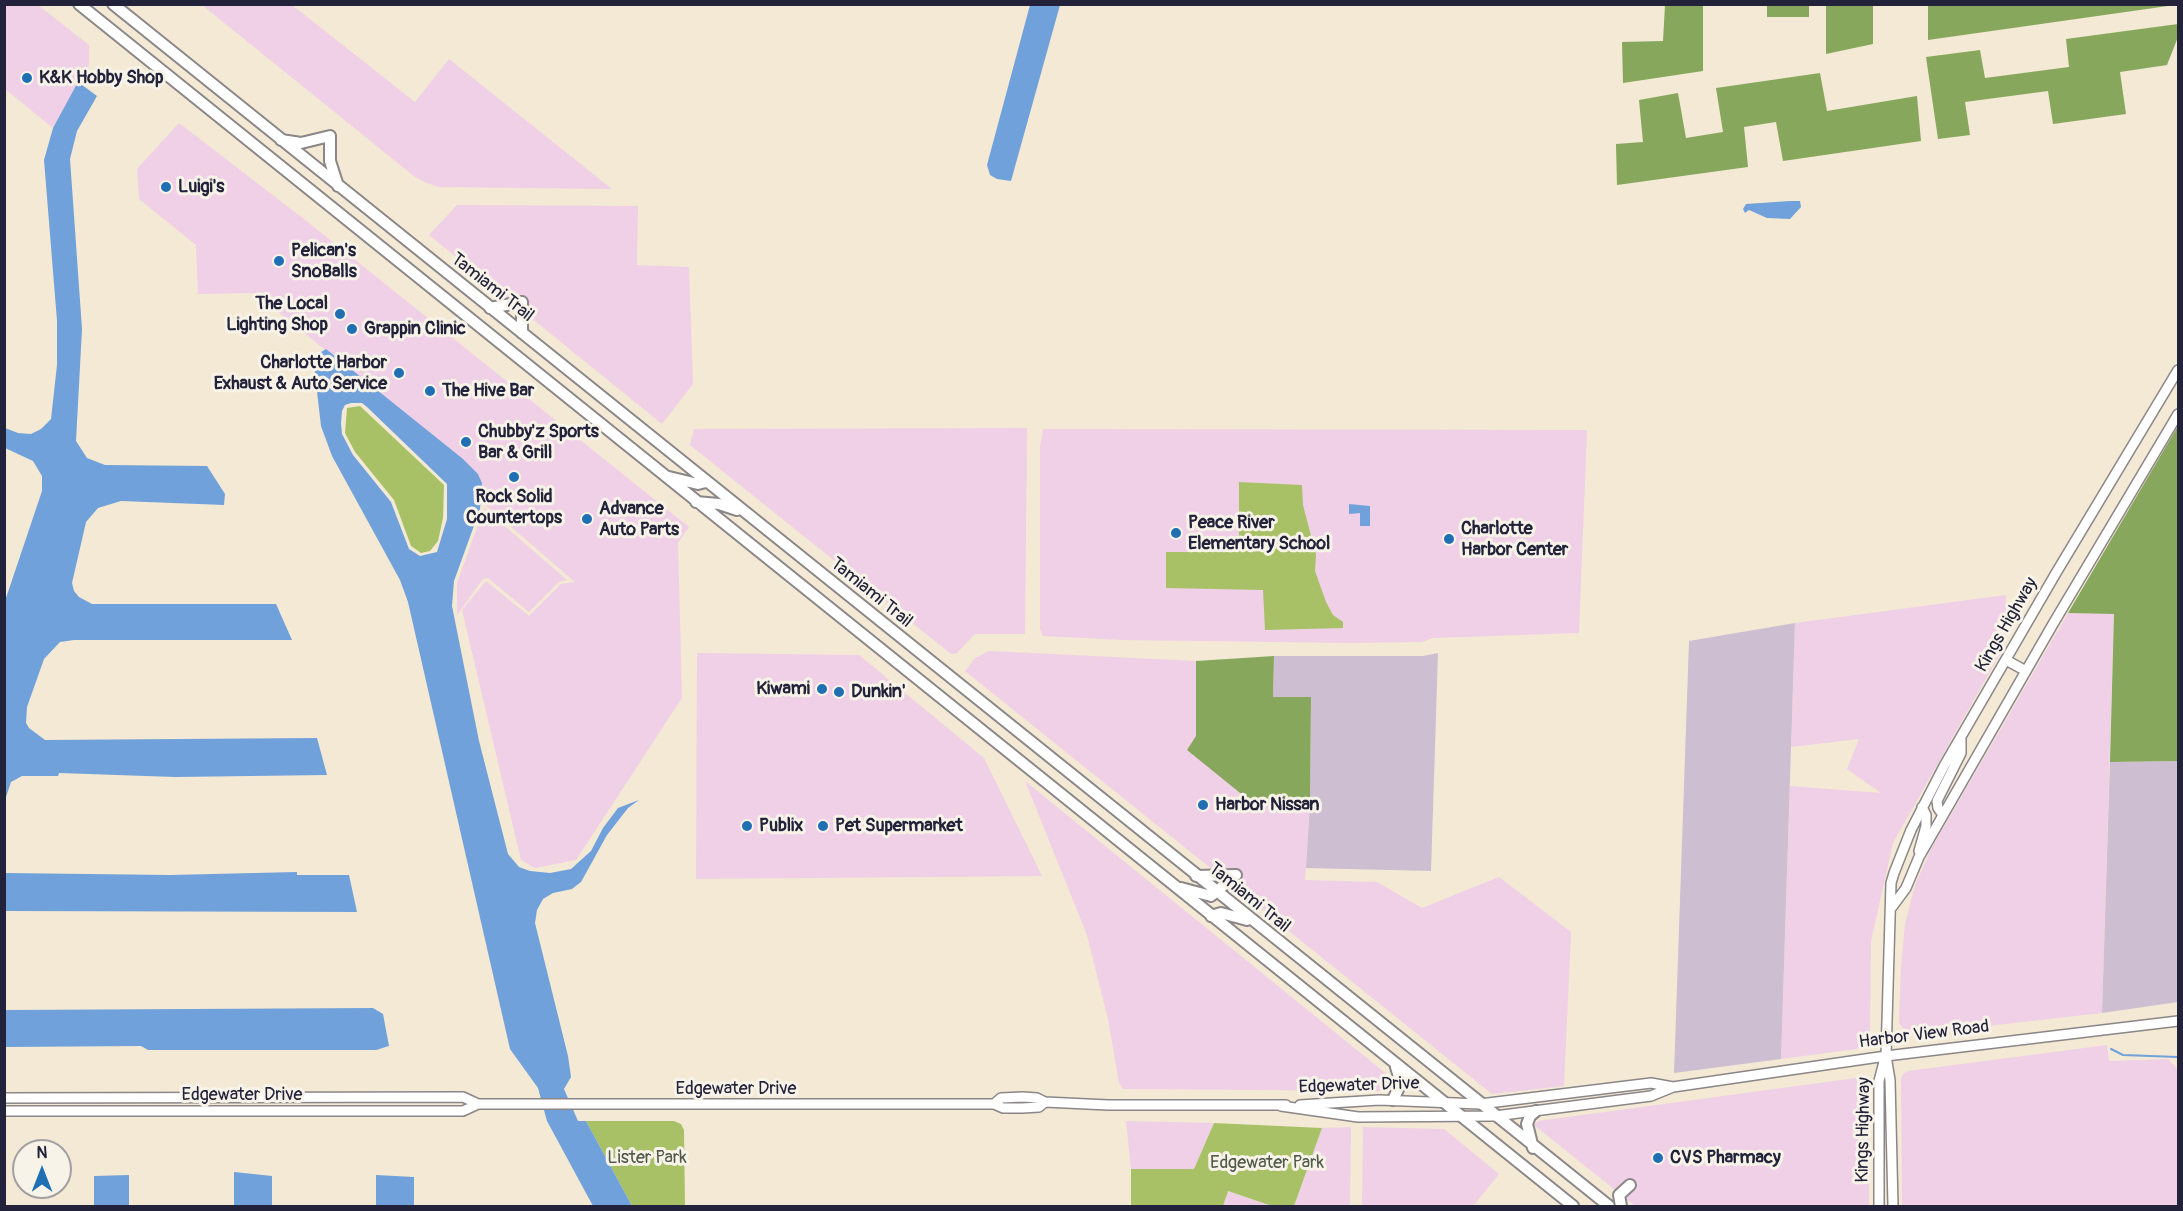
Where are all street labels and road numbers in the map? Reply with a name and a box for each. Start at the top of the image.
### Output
street label: Tamiami Trail [446,249,538,327]
street label: Tamiami Trail [825,553,917,633]
street label: Kings Highway [1971,574,2043,676]
street label: Tamiami Trail [1203,858,1295,938]
street label: Harbor View Road [1858,1016,1990,1054]
street label: Edgewater Drive [1298,1073,1420,1099]
street label: Kings Highway [1852,1077,1876,1183]
street label: Edgewater Drive [676,1078,796,1100]
street label: Edgewater Drive [182,1084,302,1106]

